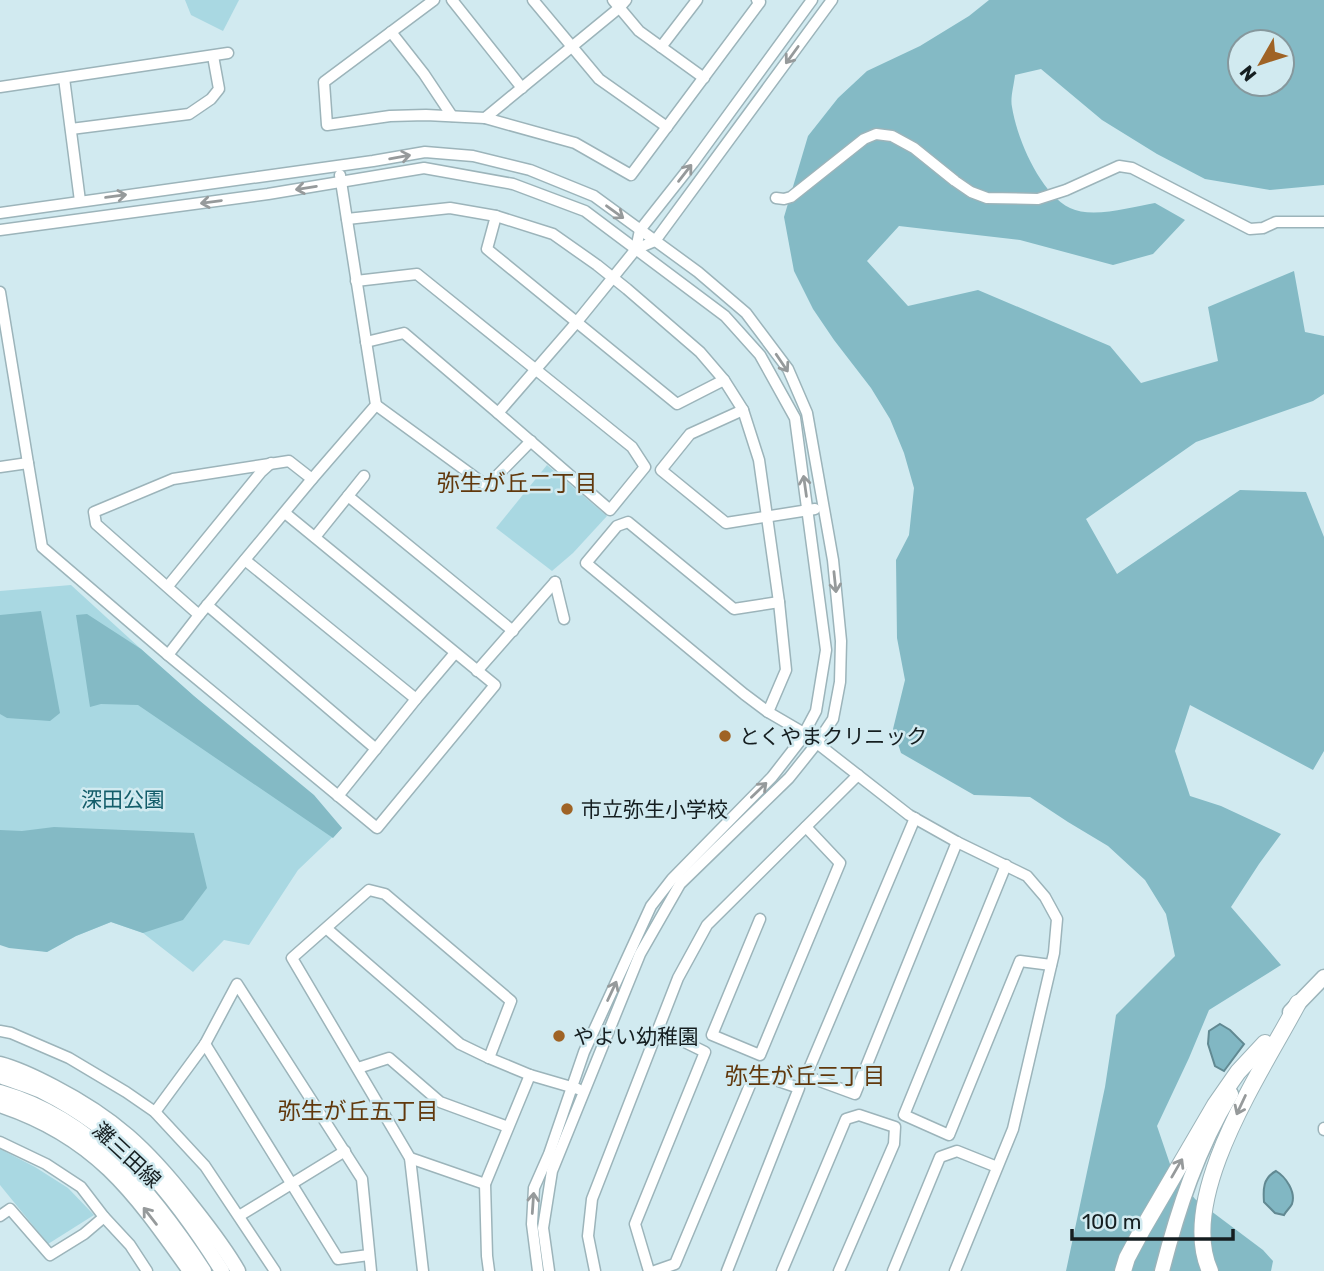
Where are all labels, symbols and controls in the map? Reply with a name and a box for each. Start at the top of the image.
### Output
north arrow [1226,28,1296,98]
one-way arrow [785,45,799,64]
text: N [1235,61,1261,86]
one-way arrow [388,149,411,163]
one-way arrow [677,164,693,182]
one-way arrow [295,182,318,195]
one-way arrow [104,190,127,203]
one-way arrow [201,195,223,208]
one-way arrow [605,205,624,219]
one-way arrow [775,353,789,372]
district label: 弥生が丘二丁目 [437,469,598,497]
one-way arrow [798,475,811,498]
one-way arrow [829,570,842,593]
place label: とくやまクリニック [739,724,927,749]
marker: とくやまクリニック [717,728,733,744]
one-way arrow [750,781,767,798]
park label: 深田公園 [81,787,165,812]
place label: 市立弥生小学校 [581,797,728,822]
marker: 市立弥生小学校 [559,801,575,817]
one-way arrow [606,981,619,1002]
place label: やよい幼稚園 [573,1024,699,1049]
marker: やよい幼稚園 [551,1028,567,1044]
district label: 弥生が丘三丁目 [725,1062,886,1090]
one-way arrow [1234,1094,1248,1115]
district label: 弥生が丘五丁目 [278,1097,439,1125]
street label: 灘三田線 [88,1117,166,1193]
one-way arrow [1171,1158,1185,1178]
one-way arrow [527,1192,540,1215]
scale bar [1072,1198,1233,1242]
one-way arrow [142,1207,157,1226]
text: 100 m [1082,1209,1141,1234]

